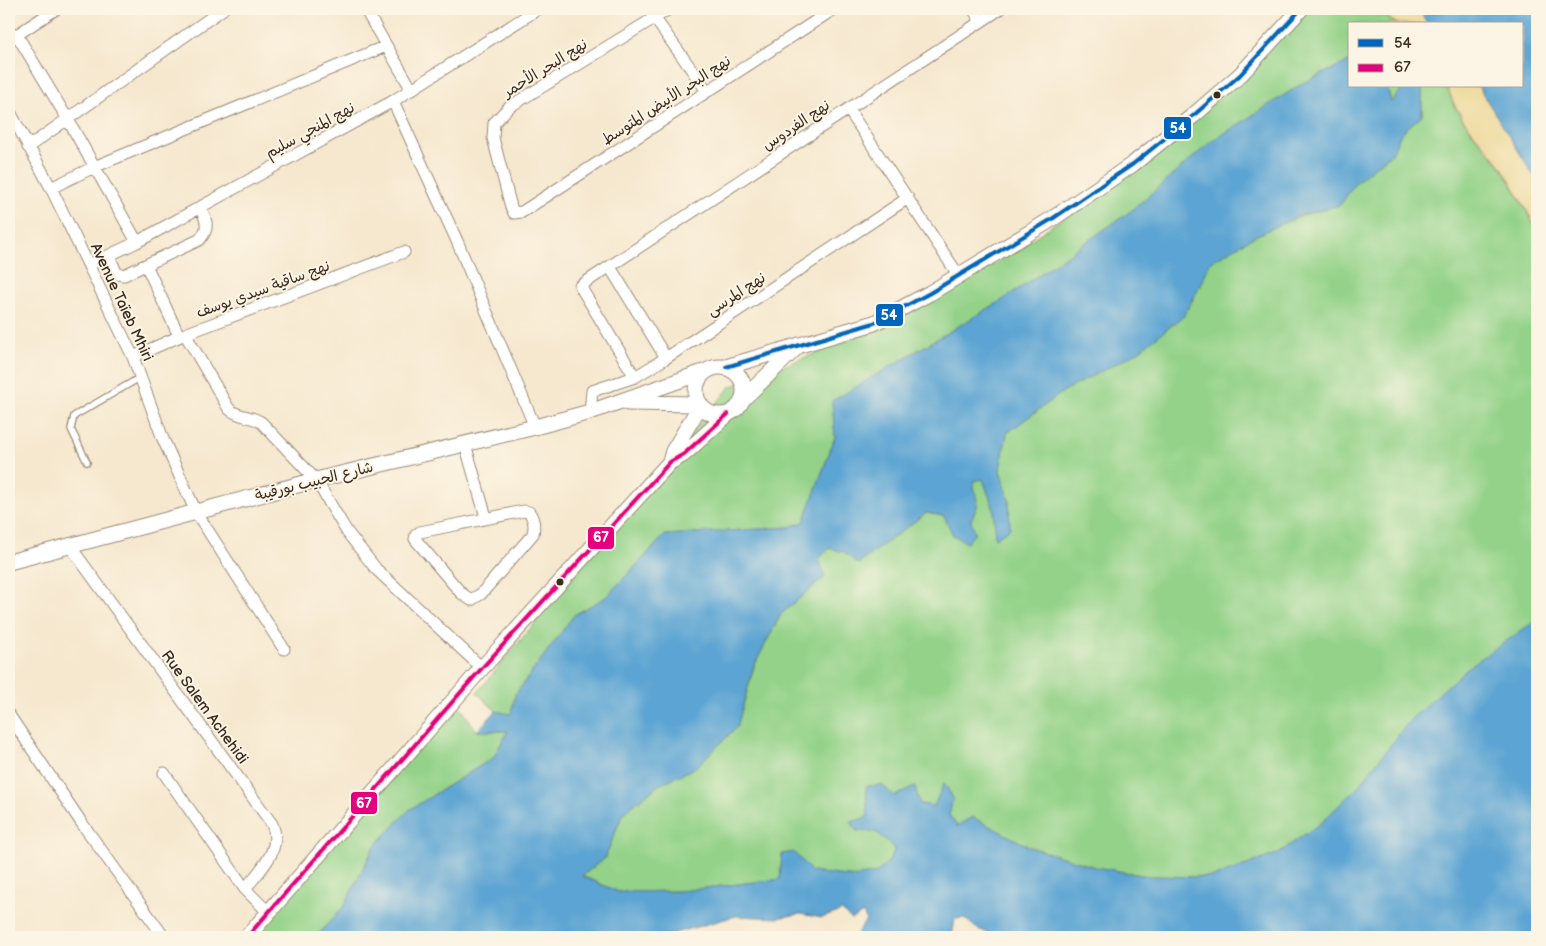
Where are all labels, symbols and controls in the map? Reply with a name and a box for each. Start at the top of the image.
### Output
legend [1348,22,1524,88]
street label: نهج البحر الأحمر [497,34,591,103]
text: 54 [1394,34,1412,53]
street label: نهج البحر الأبيض المتوسط [597,51,735,149]
text: 67 [1394,58,1411,77]
unlabelled marker [1212,90,1222,100]
street label: نهج الفردوس [759,96,834,155]
street label: نهج المنجي سليم [262,98,360,165]
line badge: 54 [1163,116,1192,140]
text: 54 [1170,120,1187,137]
street label: Avenue Taïeb Mhiri [86,240,157,364]
street label: نهج ساقية سيدي يوسف [194,256,333,323]
street label: نهج المرسى [703,268,769,321]
line badge: 54 [875,303,904,327]
text: 54 [881,307,898,324]
street label: شارع الحبيب بورقيبة [253,458,375,505]
line badge: 67 [587,526,615,550]
text: 67 [593,529,609,546]
unlabelled marker [555,577,565,587]
street label: Rue Salem Achehidi [157,647,252,768]
line badge: 67 [350,791,378,815]
text: 67 [356,795,372,812]

